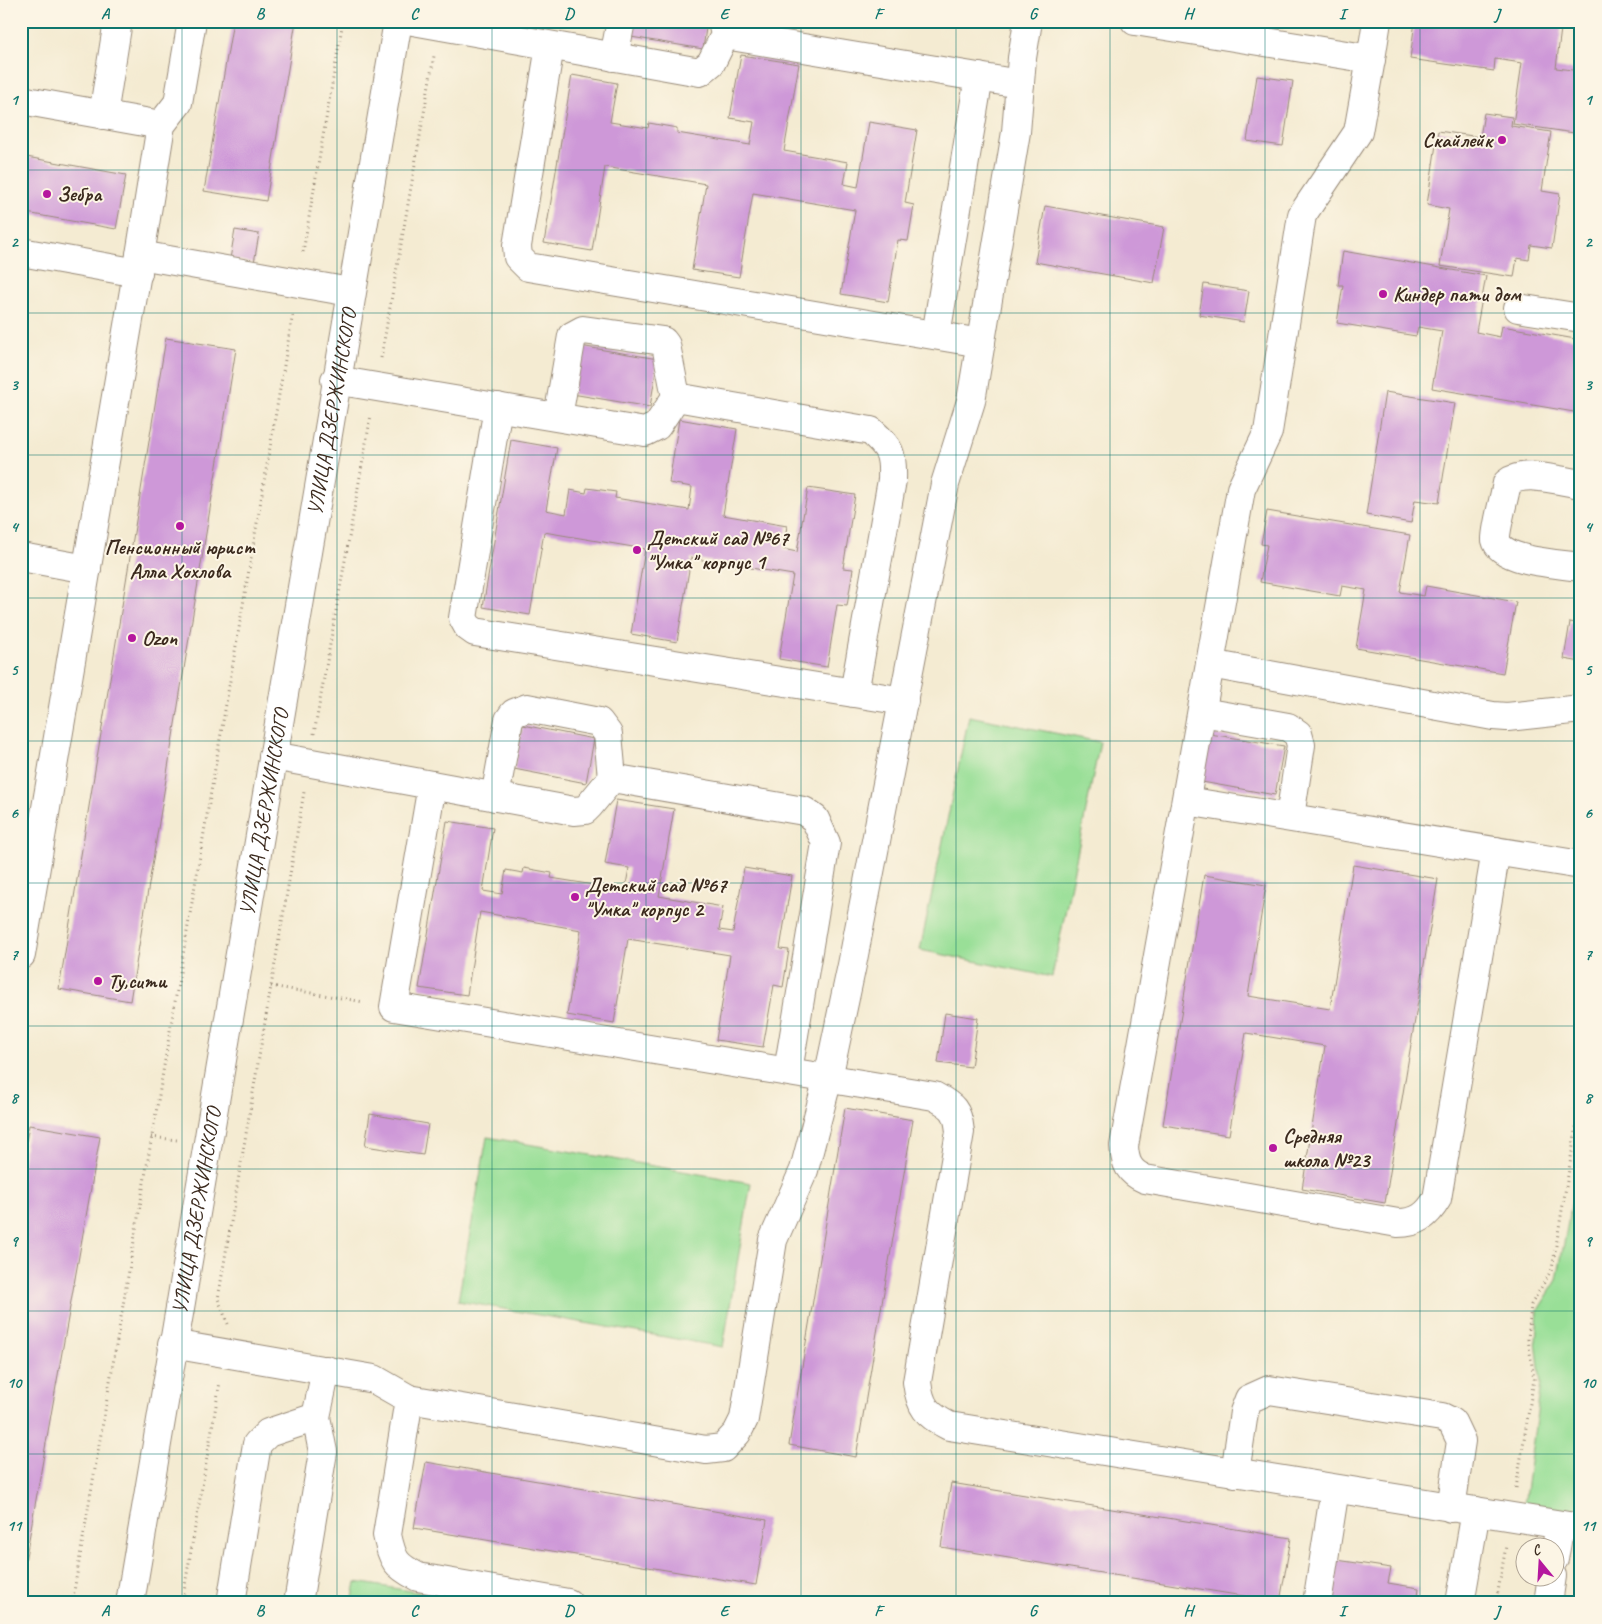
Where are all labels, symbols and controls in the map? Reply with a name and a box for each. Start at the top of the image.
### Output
text: A [101,4,111,24]
text: B [256,4,266,24]
text: C [410,4,420,24]
text: D [564,4,575,24]
text: E [720,4,731,24]
text: F [874,4,885,24]
text: G [1029,4,1039,24]
text: H [1183,4,1195,24]
text: I [1339,4,1349,24]
text: J [1493,4,1502,24]
text: 1 [10,90,19,110]
text: 1 [1584,90,1593,110]
place label: Скайлейк [1422,127,1495,153]
marker: Скайлейк [1496,134,1508,146]
place label: Зебра [57,181,103,207]
marker: Зебра [41,188,53,200]
text: 2 [10,232,19,252]
text: 2 [1584,232,1593,252]
place label: Киндер пати дом [1393,281,1522,307]
marker: Киндер пати дом [1377,288,1389,300]
street label: УЛИЦА ДЗЕРЖИНСКОГО [302,304,362,517]
text: 3 [10,375,19,395]
text: 3 [1584,375,1593,395]
text: 4 [10,517,19,537]
text: 4 [1584,517,1593,537]
marker: Пенсионный юрист Алла Хохлова [174,520,186,532]
place label: Детский сад №67 "Умка" корпус 1 [647,525,791,576]
place label: Пенсионный юрист Алла Хохлова [105,534,256,584]
marker: Детский сад №67 "Умка" корпус 1 [631,544,643,556]
place label: Ozon [142,625,177,651]
marker: Ozon [126,632,138,644]
text: 5 [11,660,20,680]
text: 5 [1585,660,1594,680]
street label: УЛИЦА ДЗЕРЖИНСКОГО [234,705,295,917]
text: 6 [10,803,19,823]
text: 6 [1584,803,1593,823]
place label: Детский сад №67 "Умка" корпус 2 [585,872,729,923]
marker: Детский сад №67 "Умка" корпус 2 [569,891,581,903]
text: 7 [10,945,19,965]
text: 7 [1584,945,1593,965]
place label: Ту,сити [108,968,169,994]
marker: Ту,сити [92,975,104,987]
text: 8 [10,1088,19,1108]
text: 8 [1584,1088,1593,1108]
street label: УЛИЦА ДЗЕРЖИНСКОГО [166,1103,227,1316]
place label: Средняя школа №23 [1283,1123,1372,1173]
marker: Средняя школа №23 [1267,1142,1279,1154]
text: 9 [10,1231,19,1251]
text: 9 [1584,1231,1593,1251]
text: 10 [7,1373,23,1393]
text: 10 [1581,1373,1597,1393]
text: 11 [7,1516,23,1536]
text: 11 [1581,1516,1597,1536]
north arrow [1514,1536,1564,1586]
text: С [1530,1540,1544,1559]
text: A [101,1601,111,1621]
text: B [256,1601,266,1621]
text: C [410,1601,420,1621]
text: D [564,1601,575,1621]
text: E [720,1601,731,1621]
text: F [874,1601,885,1621]
text: G [1029,1601,1039,1621]
text: H [1183,1601,1195,1621]
text: I [1339,1601,1349,1621]
text: J [1493,1601,1502,1621]

